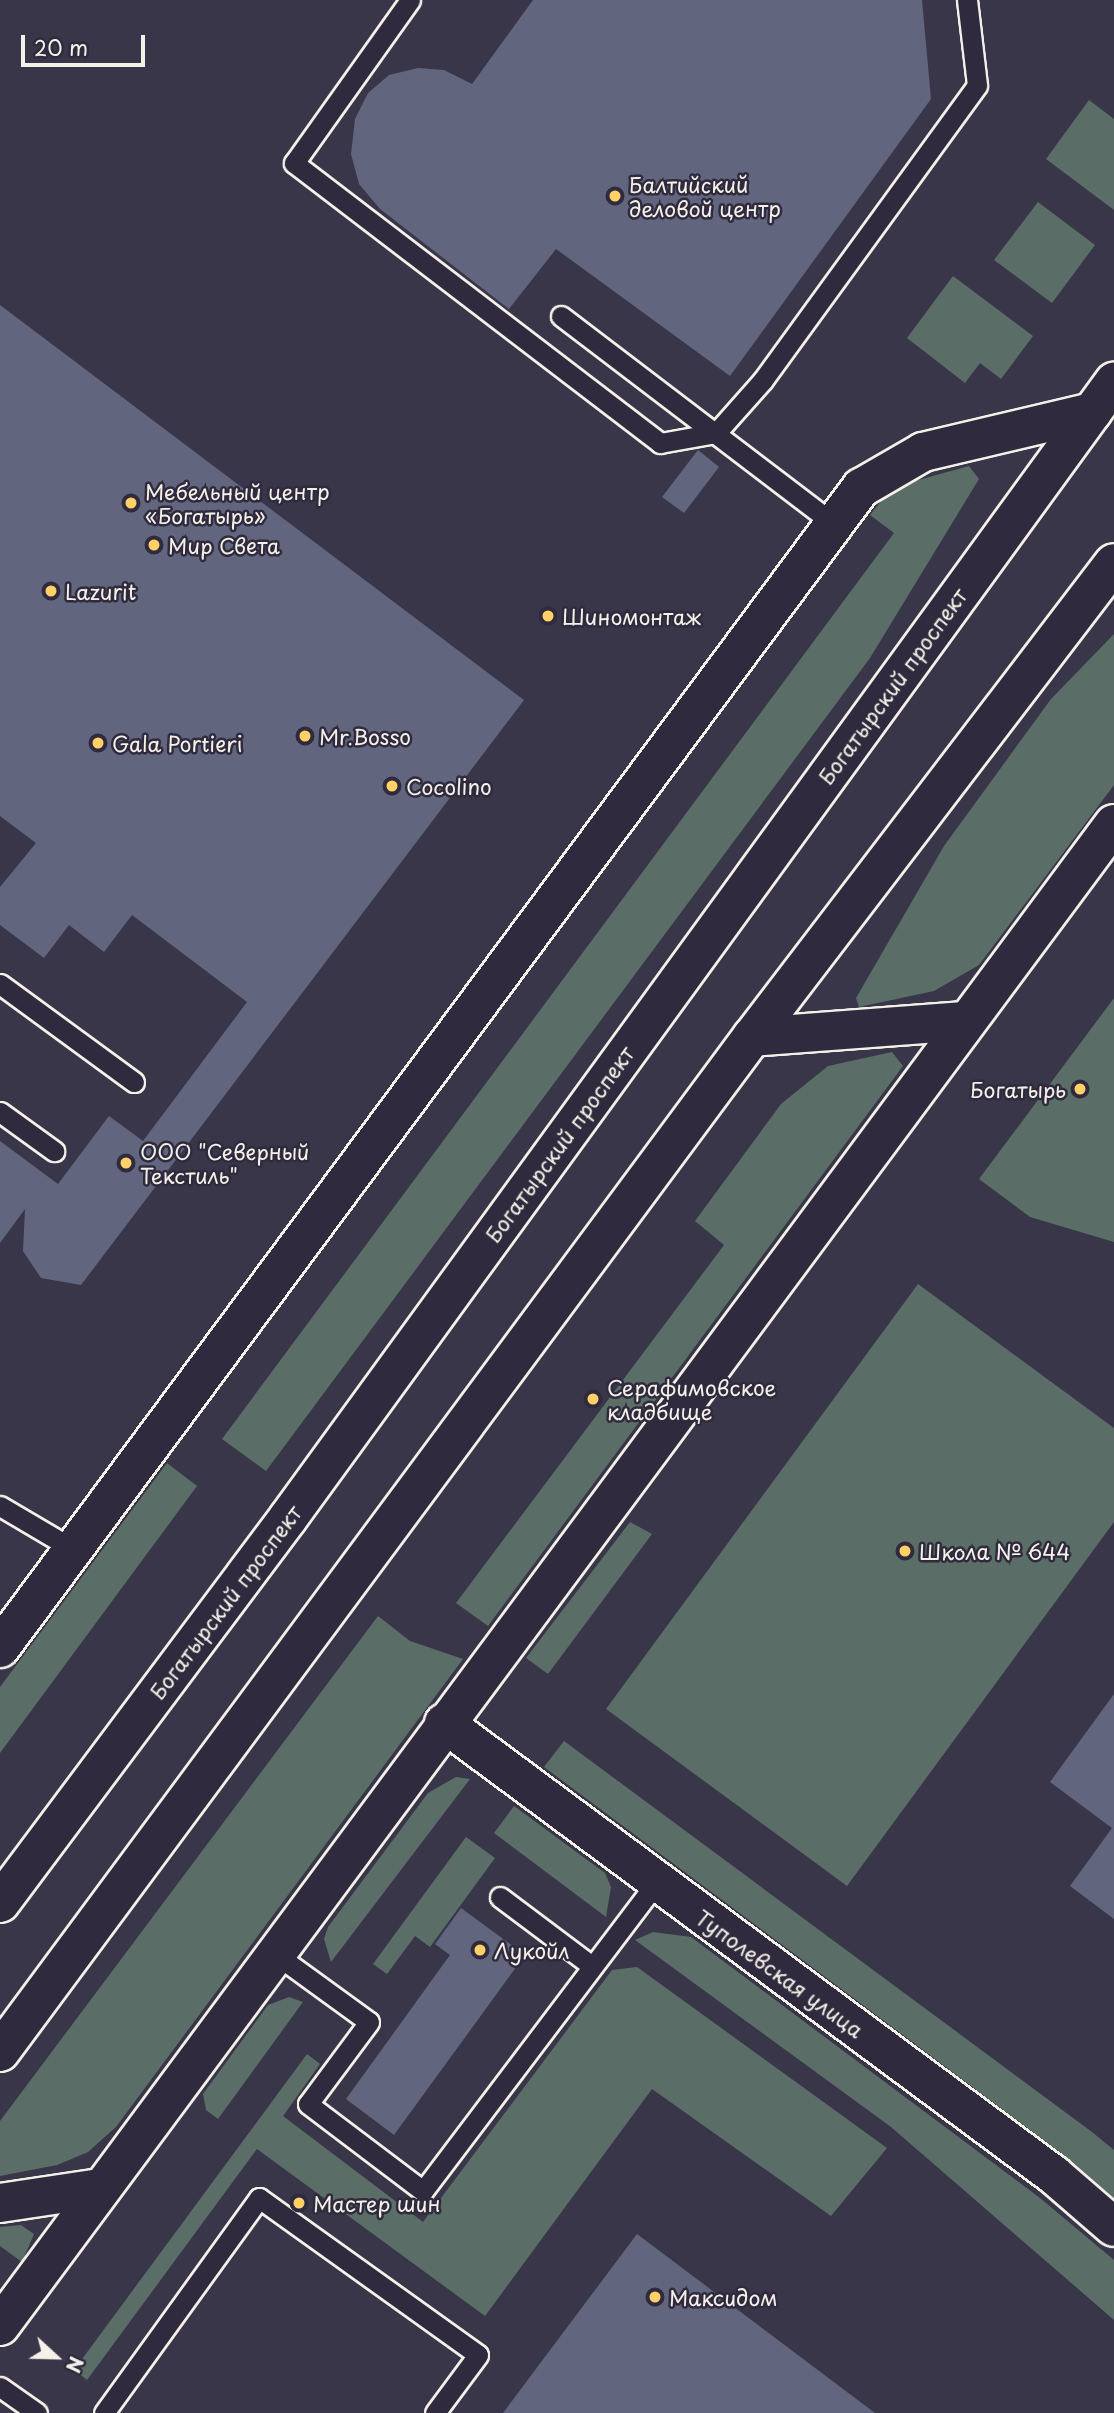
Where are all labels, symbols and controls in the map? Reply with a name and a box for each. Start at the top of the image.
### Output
scale bar [24,21,149,65]
text: 20 m [34,31,88,63]
place label: Балтийский деловой центр [629,171,781,221]
marker: Балтийский деловой центр [607,188,623,204]
place label: Мебельный центр «Богатырь» [145,478,330,528]
marker: Мебельный центр «Богатырь» [123,495,139,511]
place label: Мир Света [168,532,281,558]
marker: Мир Света [146,537,162,553]
place label: Lazurit [65,578,136,604]
marker: Lazurit [43,583,59,599]
street label: Богатырский проспект [812,583,972,789]
place label: Шиномонтаж [562,603,701,629]
marker: Шиномонтаж [540,608,556,624]
place label: Mr.Bosso [319,723,411,749]
marker: Mr.Bosso [297,728,313,744]
place label: Gala Portieri [112,730,242,756]
marker: Gala Portieri [90,735,106,751]
place label: Cocolino [406,773,492,799]
marker: Cocolino [384,778,400,794]
street label: Богатырский проспект [479,1041,639,1247]
place label: Богатырь [970,1076,1066,1102]
marker: Богатырь [1072,1081,1088,1097]
place label: ООО "Северный Текстиль" [140,1138,309,1188]
marker: ООО "Северный Текстиль" [118,1155,134,1171]
place label: Серафимовское кладбище [607,1374,776,1424]
marker: Серафимовское кладбище [585,1391,601,1407]
street label: Богатырский проспект [144,1500,306,1704]
place label: Школа № 644 [919,1538,1072,1564]
marker: Школа № 644 [897,1543,913,1559]
street label: Туполевская улица [691,1904,869,2042]
place label: Лукойл [494,1937,570,1963]
marker: Лукойл [472,1942,488,1958]
place label: Мастер шин [313,2190,440,2216]
marker: Мастер шин [291,2195,307,2211]
place label: Максидом [669,2284,778,2310]
marker: Максидом [647,2289,663,2305]
north arrow [21,2322,91,2392]
text: N [60,2353,91,2377]

